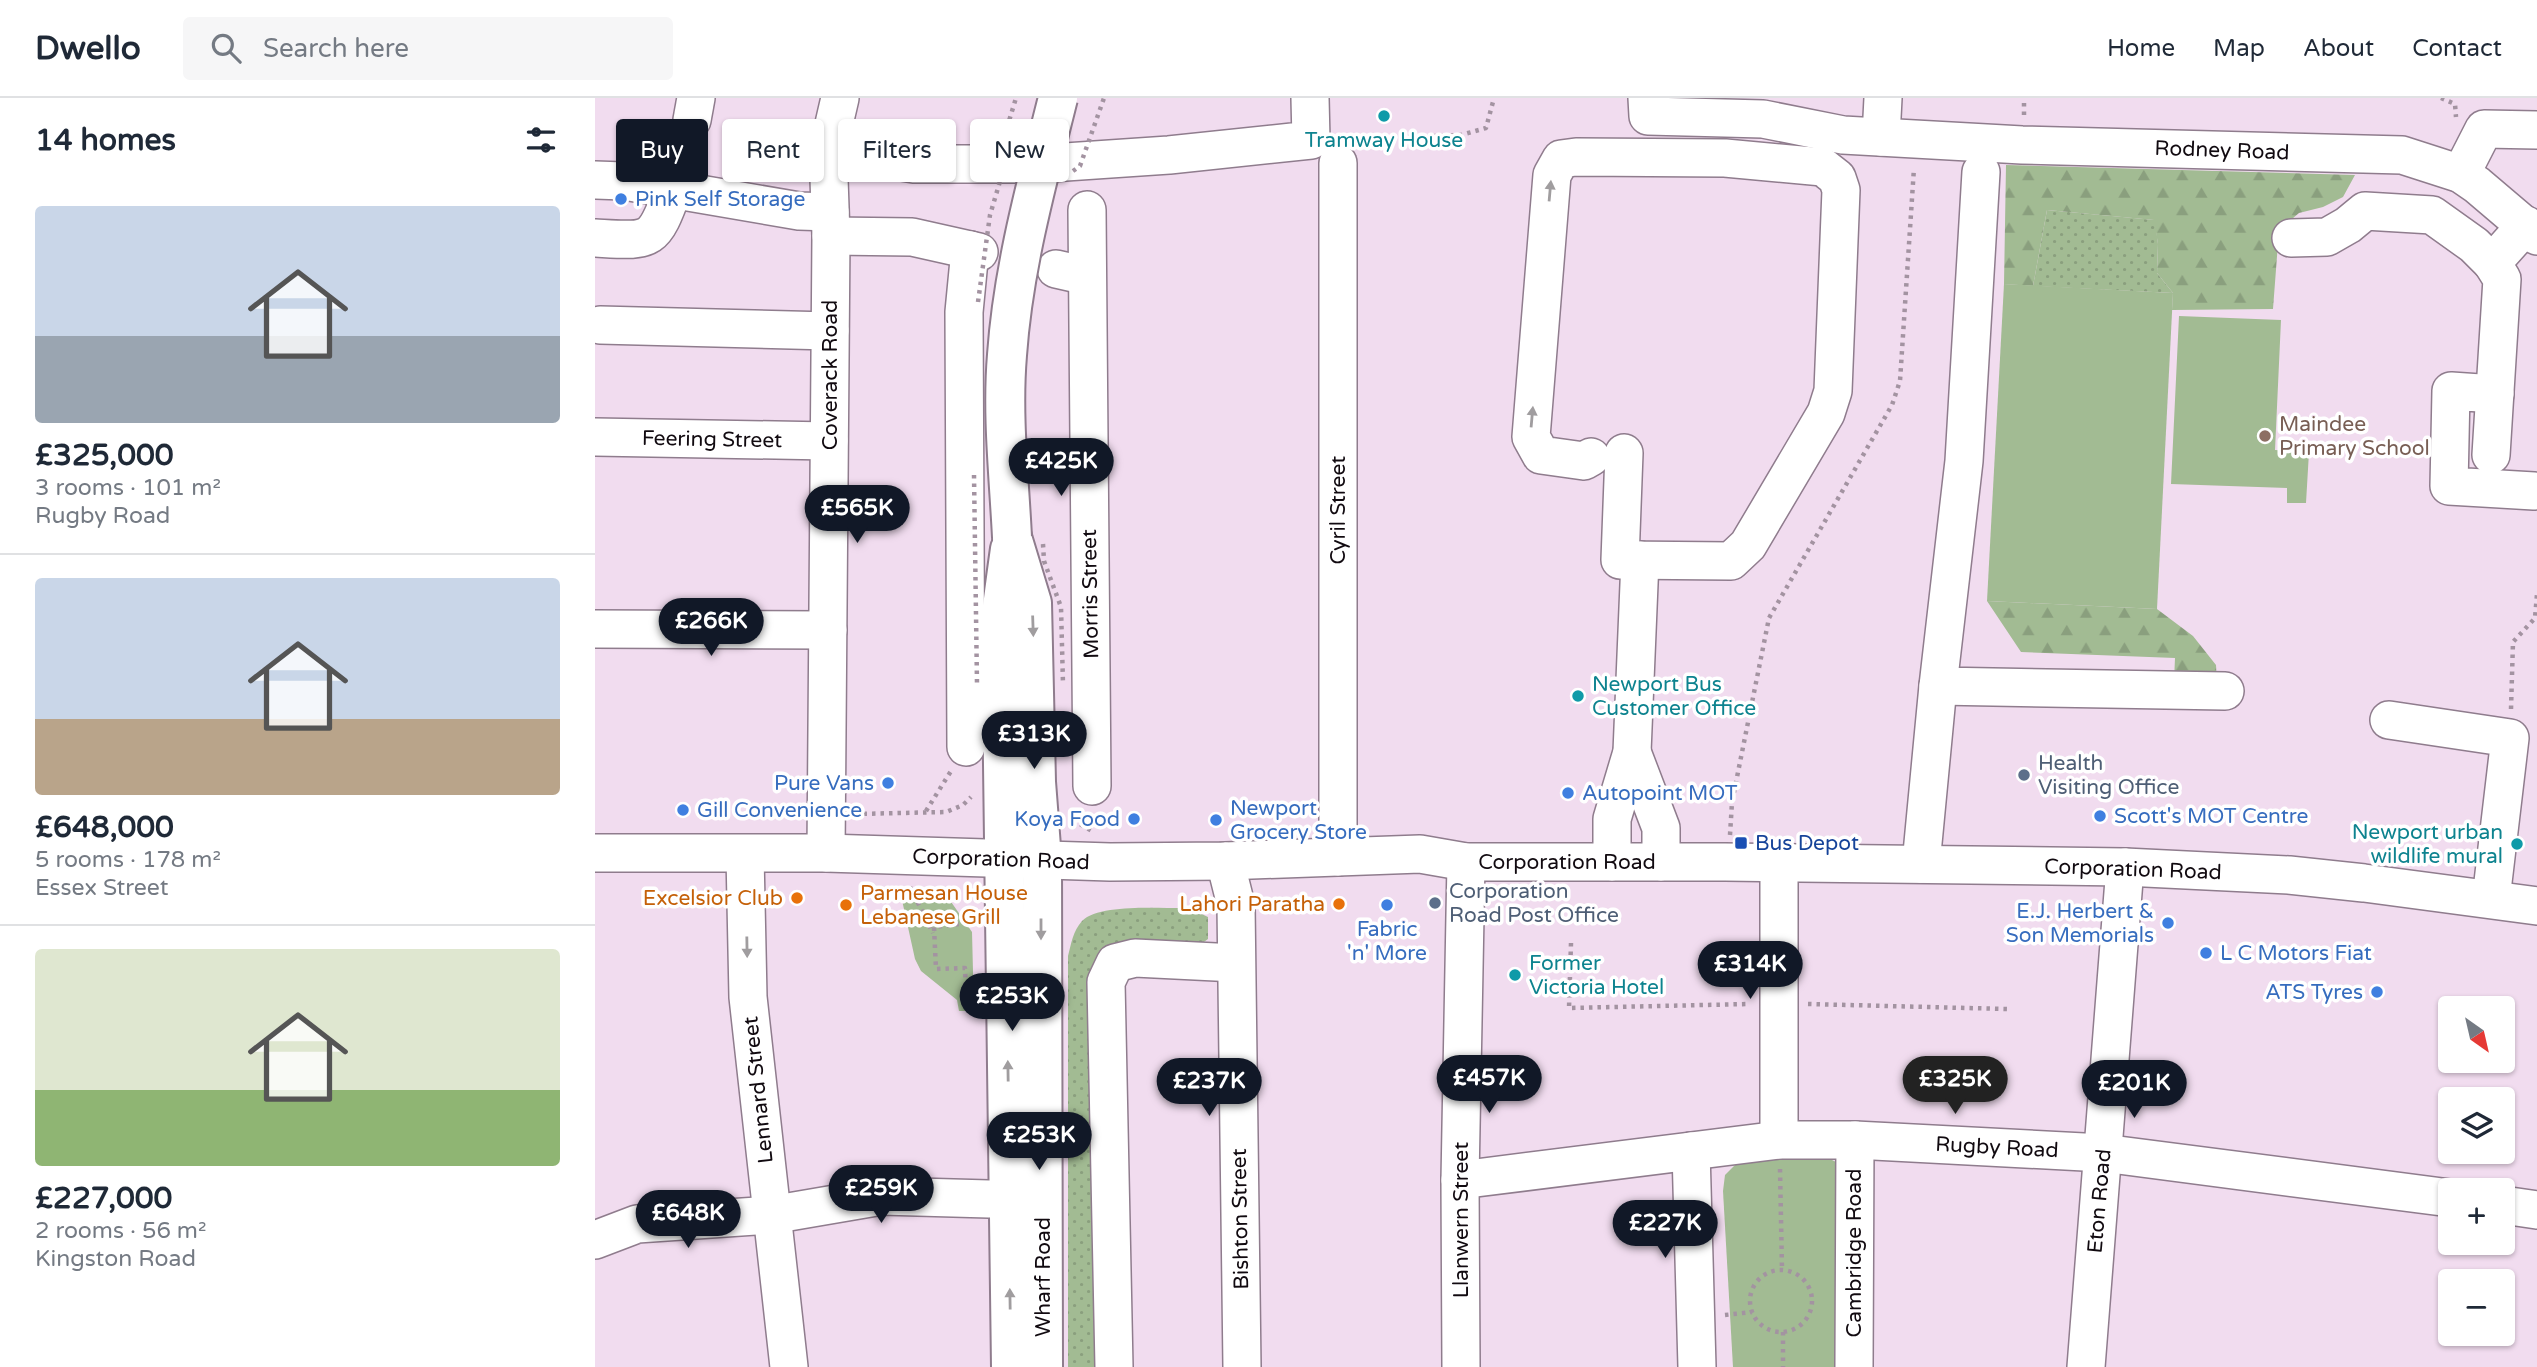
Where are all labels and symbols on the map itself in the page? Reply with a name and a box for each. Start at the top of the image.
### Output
marker: Tramway House [1376,108,1392,124]
place label: Tramway House [1305,128,1463,153]
street label: Rodney Road [2154,136,2290,165]
one-way arrow [1545,179,1556,201]
place label: Pink Self Storage [635,187,806,212]
marker: Pink Self Storage [613,191,629,207]
street label: Coverack Road [818,300,843,450]
one-way arrow [1527,406,1538,428]
place label: Maindee Primary School [2279,412,2430,461]
street label: Feering Street [642,426,782,453]
marker: Maindee Primary School [2257,428,2273,444]
pin: £425K [1012,438,1110,498]
street label: Cyril Street [1326,456,1351,564]
pin: £565K [808,486,906,545]
street label: Morris Street [1077,529,1104,659]
pin: £266K [662,598,760,658]
one-way arrow [1028,615,1039,637]
place label: Newport Bus Customer Office [1592,672,1756,721]
marker: Newport Bus Customer Office [1570,688,1586,704]
pin: £313K [985,712,1083,771]
place label: Health Visiting Office [2038,751,2179,800]
marker: Health Visiting Office [2016,767,2032,783]
place label: Pure Vans [774,771,874,796]
marker: Pure Vans [880,775,896,791]
place label: Autopoint MOT [1582,781,1738,806]
marker: Autopoint MOT [1560,785,1576,801]
place label: Newport Grocery Store [1230,796,1367,845]
place label: Gill Convenience [697,798,862,823]
marker: Gill Convenience [675,802,691,818]
place label: Scott's MOT Centre [2114,804,2308,829]
place label: Koya Food [1014,807,1120,832]
marker: Scott's MOT Centre [2092,808,2108,824]
marker: Koya Food [1126,811,1142,827]
marker: Newport Grocery Store [1208,812,1224,828]
place label: Newport urban wildlife mural [2352,820,2503,869]
place label: Bus Depot [1755,831,1859,856]
marker: Bus Depot [1733,835,1749,851]
marker: Newport urban wildlife mural [2509,836,2525,852]
street label: Corporation Road [912,844,1090,875]
street label: Corporation Road [1478,850,1656,875]
street label: Corporation Road [2044,854,2222,885]
place label: Corporation Road Post Office [1449,879,1619,928]
place label: Parmesan House Lebanese Grill [860,881,1028,930]
place label: Excelsior Club [643,886,783,911]
marker: Excelsior Club [789,890,805,906]
place label: Lahori Paratha [1179,892,1325,917]
marker: Corporation Road Post Office [1427,895,1443,911]
marker: Lahori Paratha [1331,896,1347,912]
marker: Parmesan House Lebanese Grill [838,897,854,913]
marker: Fabric 'n' More [1379,897,1395,913]
place label: E.J. Herbert & Son Memorials [2006,899,2154,948]
marker: E.J. Herbert & Son Memorials [2160,915,2176,931]
place label: Fabric 'n' More [1347,917,1427,966]
one-way arrow [1035,918,1047,940]
one-way arrow [741,937,753,959]
place label: L C Motors Fiat [2220,941,2372,966]
pin: £314K [1701,942,1799,1001]
marker: L C Motors Fiat [2198,945,2214,961]
place label: Former Victoria Hotel [1529,951,1664,1000]
marker: Former Victoria Hotel [1507,967,1523,983]
pin: £253K [963,974,1061,1033]
place label: ATS Tyres [2265,980,2363,1005]
marker: ATS Tyres [2369,984,2385,1000]
north arrow [2438,996,2515,1073]
street label: Lennard Street [738,1015,779,1165]
pin: £457K [1440,1056,1538,1115]
pin: £325K [1906,1056,2004,1116]
pin: £237K [1160,1058,1258,1118]
one-way arrow [1002,1060,1014,1082]
pin: £201K [2085,1060,2183,1120]
pin: £253K [990,1112,1088,1172]
street label: Rugby Road [1935,1132,2059,1163]
street label: Llanwern Street [1449,1142,1474,1298]
street label: Bishton Street [1227,1148,1254,1290]
street label: Eton Road [2082,1148,2117,1254]
pin: £259K [832,1166,930,1225]
street label: Cambridge Road [1842,1169,1867,1337]
pin: £648K [639,1190,737,1250]
pin: £227K [1616,1200,1714,1260]
street label: Wharf Road [1031,1217,1056,1337]
one-way arrow [1004,1288,1016,1310]

